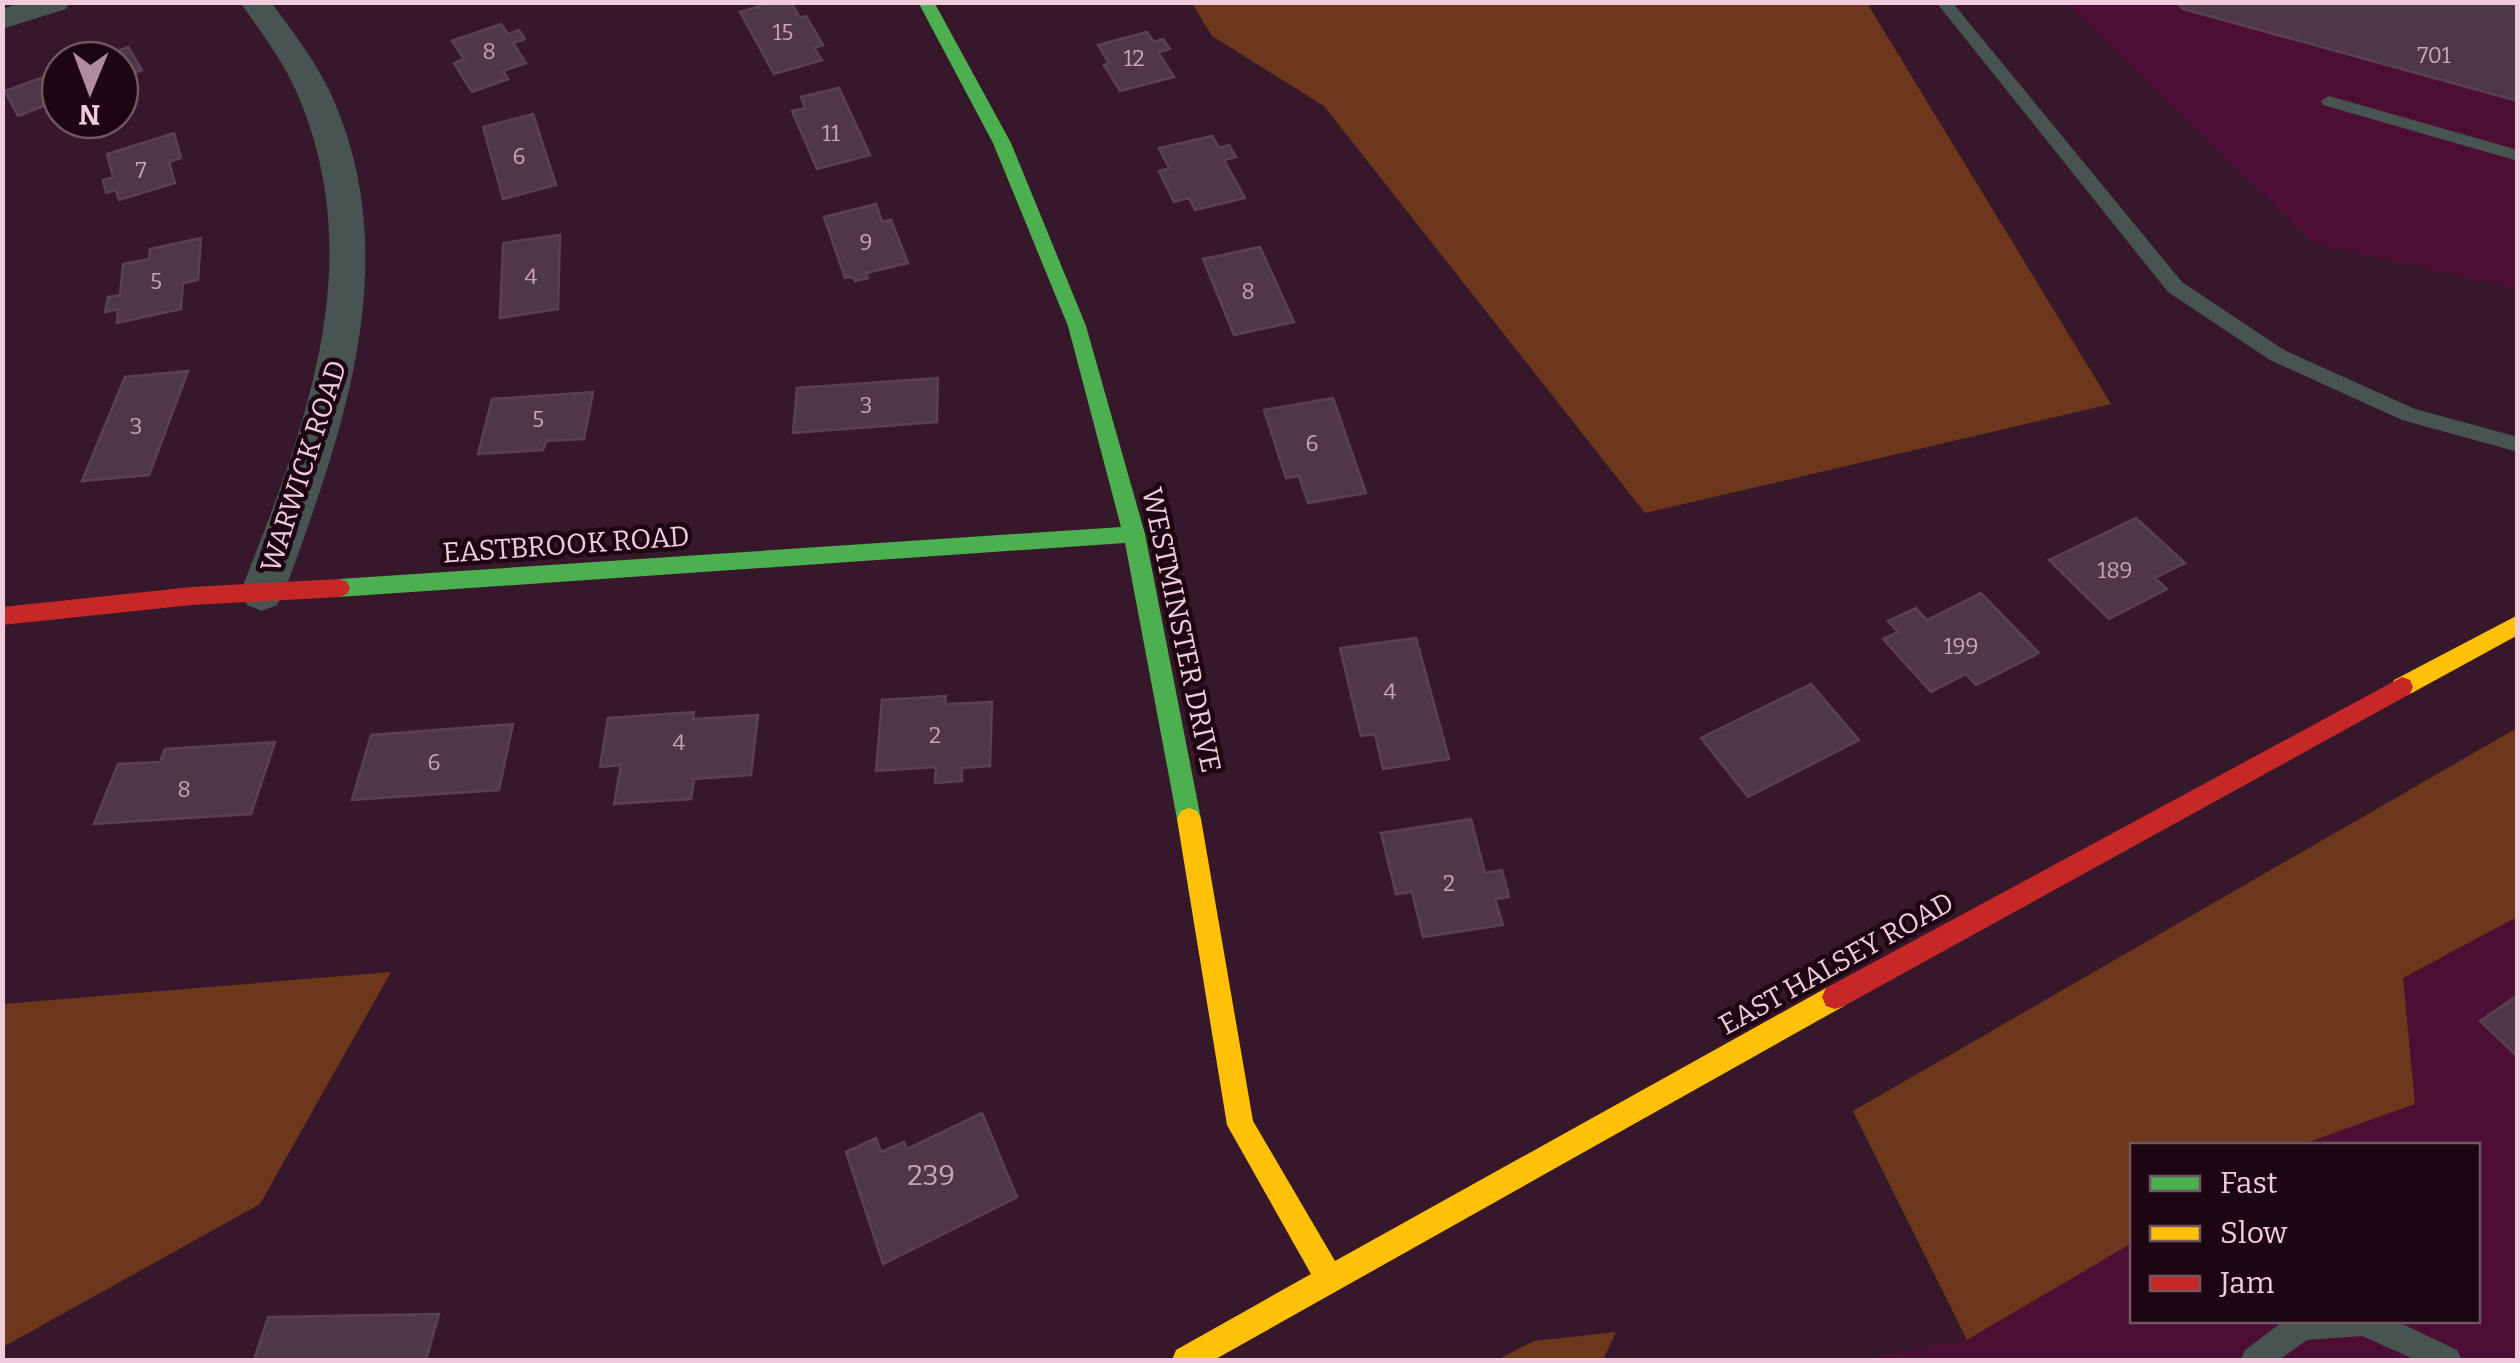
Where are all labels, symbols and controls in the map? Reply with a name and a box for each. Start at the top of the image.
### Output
house number: 15 [773,19,793,46]
house number: 8 [482,38,496,65]
north arrow [40,40,140,140]
house number: 701 [2417,42,2451,69]
house number: 12 [1124,45,1144,72]
text: N [78,98,101,131]
house number: 11 [822,120,840,147]
house number: 6 [513,143,525,170]
house number: 7 [135,157,147,184]
house number: 9 [860,229,872,256]
house number: 4 [525,263,538,290]
house number: 5 [150,268,162,295]
house number: 8 [1241,278,1255,305]
street label: WARWICK ROAD [254,356,353,576]
house number: 3 [860,392,872,419]
house number: 5 [532,406,544,433]
house number: 3 [130,413,142,440]
house number: 6 [1306,430,1318,457]
street label: WESTMINSTER DRIVE [1135,485,1228,776]
street label: EASTBROOK ROAD [442,519,691,570]
house number: 189 [2097,557,2133,584]
house number: 199 [1944,633,1978,660]
house number: 4 [1384,678,1397,705]
house number: 2 [929,722,941,749]
house number: 4 [673,729,686,756]
house number: 6 [428,749,440,776]
house number: 8 [177,776,191,803]
house number: 2 [1443,870,1455,897]
street label: EAST HALSEY ROAD [1713,885,1959,1042]
legend [2130,1143,2480,1323]
house number: 239 [907,1159,955,1192]
text: Fast [2220,1165,2278,1201]
text: Slow [2220,1215,2288,1251]
text: Jam [2219,1265,2275,1301]

